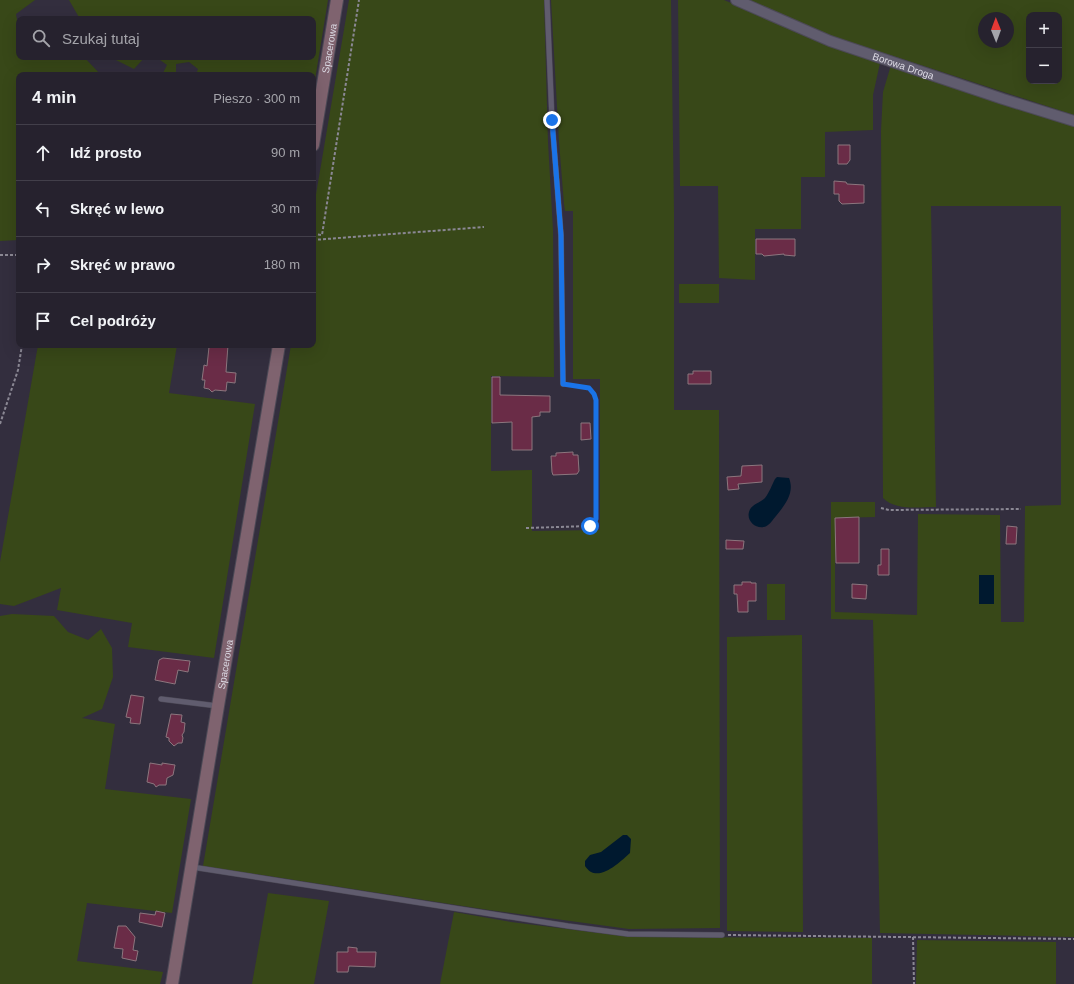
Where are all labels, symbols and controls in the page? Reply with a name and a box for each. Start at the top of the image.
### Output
north arrow [978,12,1014,48]
map controls [1026,12,1062,84]
button: + [1026,12,1062,48]
search box [16,16,316,60]
street label: Spacerowa [319,22,339,74]
icon: search [30,27,52,49]
text: Szukaj tutaj [62,30,140,47]
button: − [1026,48,1062,84]
street label: Borowa Droga [871,50,936,81]
text: 4 min [32,88,76,107]
text: Pieszo · 300 m [213,91,300,106]
route end [543,111,561,129]
icon: ahead [32,142,54,164]
text: Idź prosto [70,144,142,161]
text: 90 m [271,145,300,160]
icon: left [32,198,54,220]
text: Skręć w lewo [70,200,164,217]
text: 30 m [271,201,300,216]
icon: right [32,254,54,276]
text: Skręć w prawo [70,256,175,273]
text: 180 m [264,257,300,272]
icon: arrive [32,310,54,332]
text: Cel podróży [70,312,156,329]
route start [581,517,599,535]
street label: Spacerowa [215,638,235,690]

